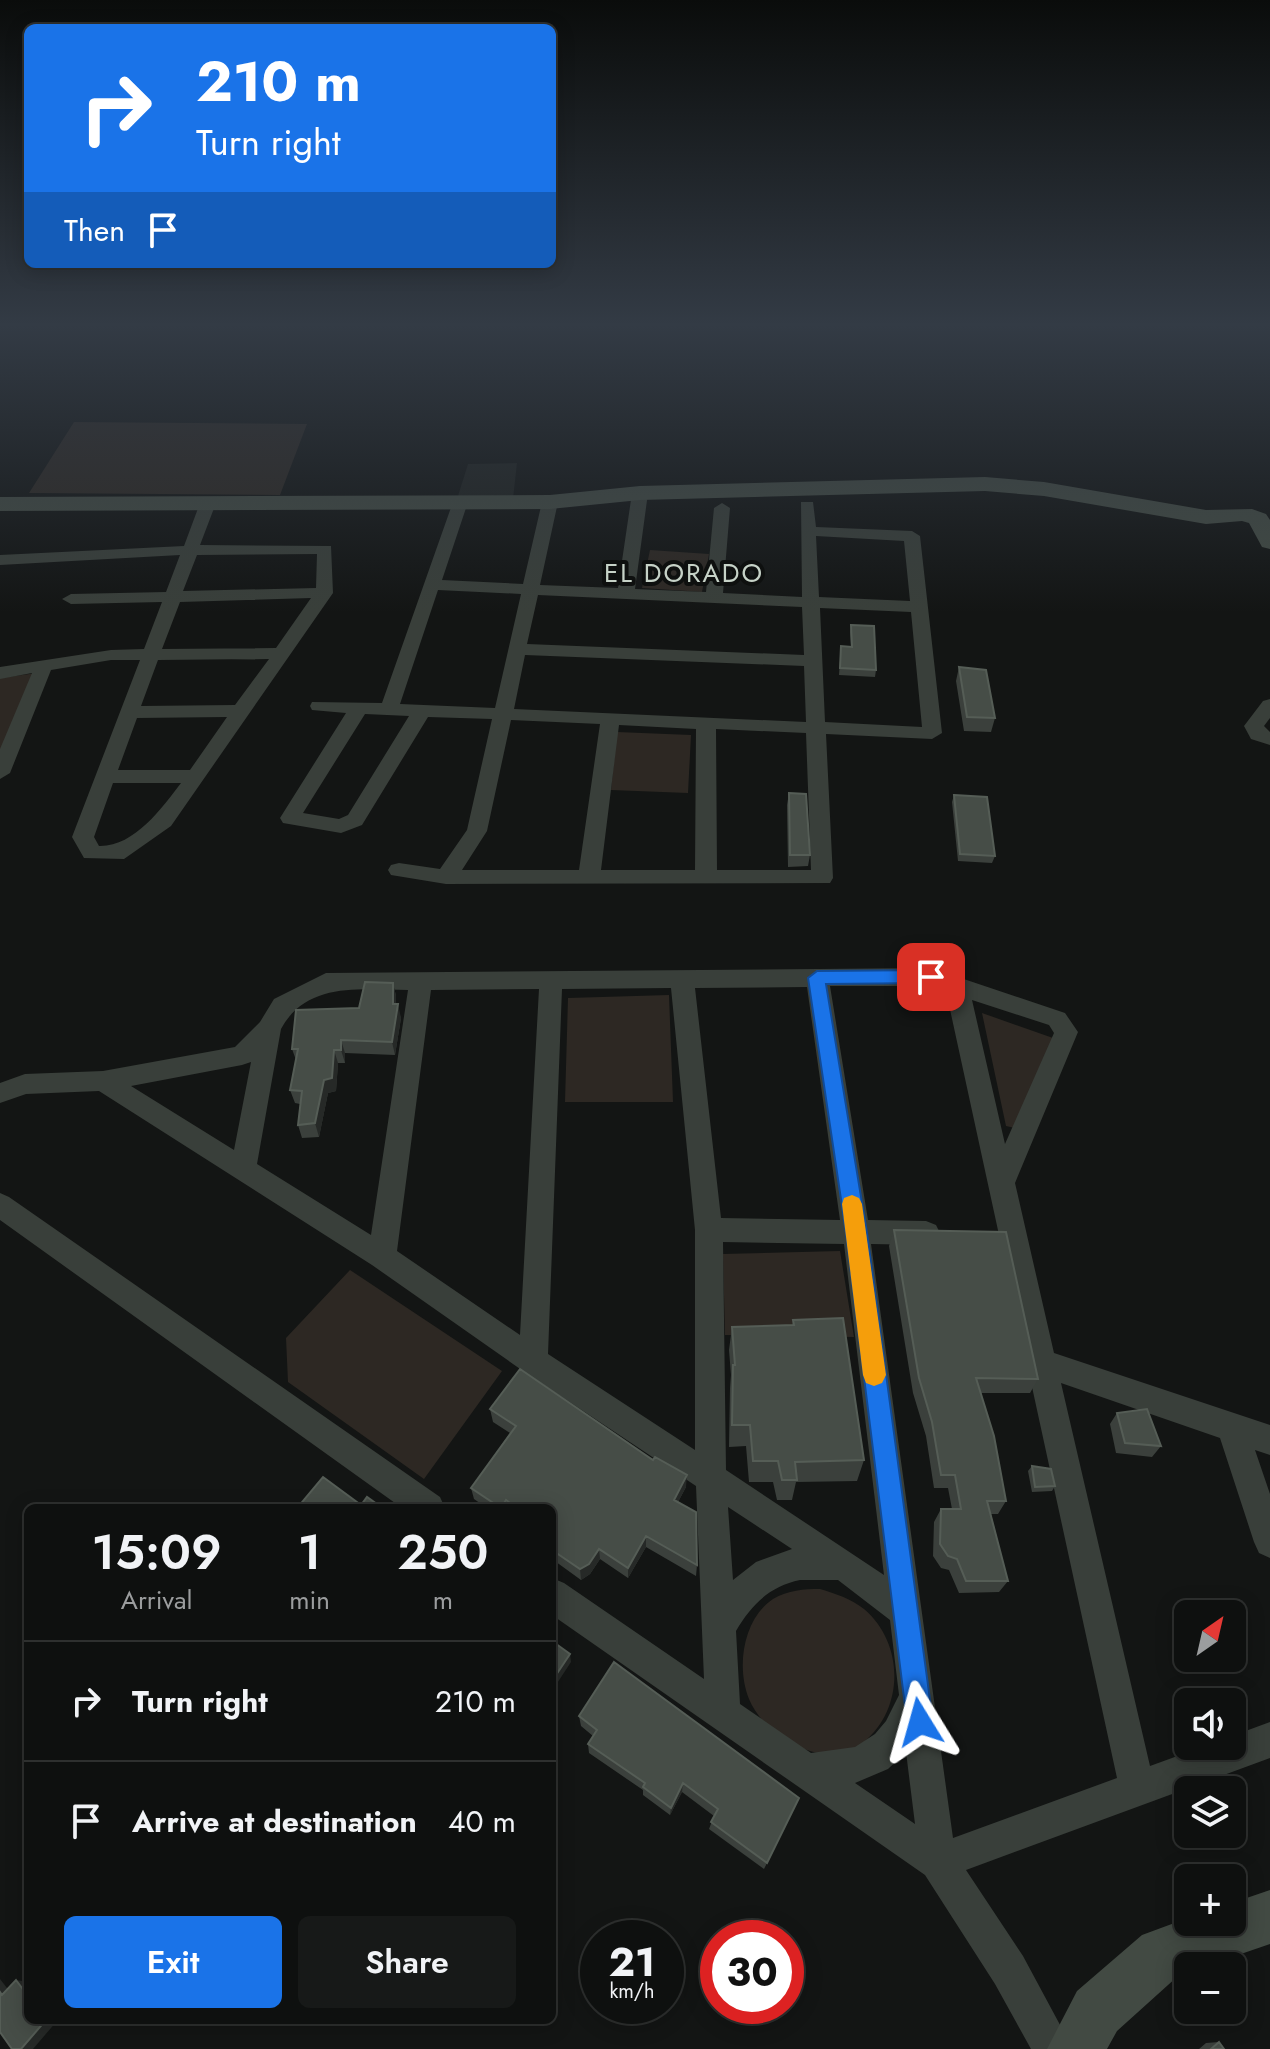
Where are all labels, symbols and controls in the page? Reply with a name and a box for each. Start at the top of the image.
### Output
text: 210 m [196,41,361,122]
icon: right [64,56,168,160]
text: Turn right [196,116,341,168]
icon: arrive [141,208,185,252]
text: Then [64,209,125,252]
district label: EL DORADO [604,554,764,592]
pin [897,943,965,1011]
icon: arrive [909,955,953,999]
text: 15:09 [92,1518,222,1587]
text: 1 [298,1518,321,1587]
text: 250 [398,1518,488,1587]
text: Arrival [121,1581,192,1619]
text: min [289,1581,330,1619]
text: m [433,1581,453,1619]
north arrow [1174,1600,1246,1672]
map controls [1174,1600,1246,2024]
icon: right [64,1679,108,1723]
text: Turn right [132,1680,268,1723]
text: 210 m [435,1680,516,1723]
position arrow [878,1680,962,1764]
button: sound [1174,1688,1246,1760]
button: layers [1174,1776,1246,1848]
icon: arrive [64,1799,108,1843]
text: Arrive at destination [132,1800,417,1843]
text: 40 m [448,1800,516,1843]
button: + [1174,1864,1246,1936]
button: Exit [64,1916,282,2008]
button: Share [298,1916,516,2008]
speed limit sign: 30 [700,1920,804,2024]
text: 21 [609,1933,655,1991]
button: − [1174,1952,1246,2024]
text: km/h [609,1977,655,2006]

